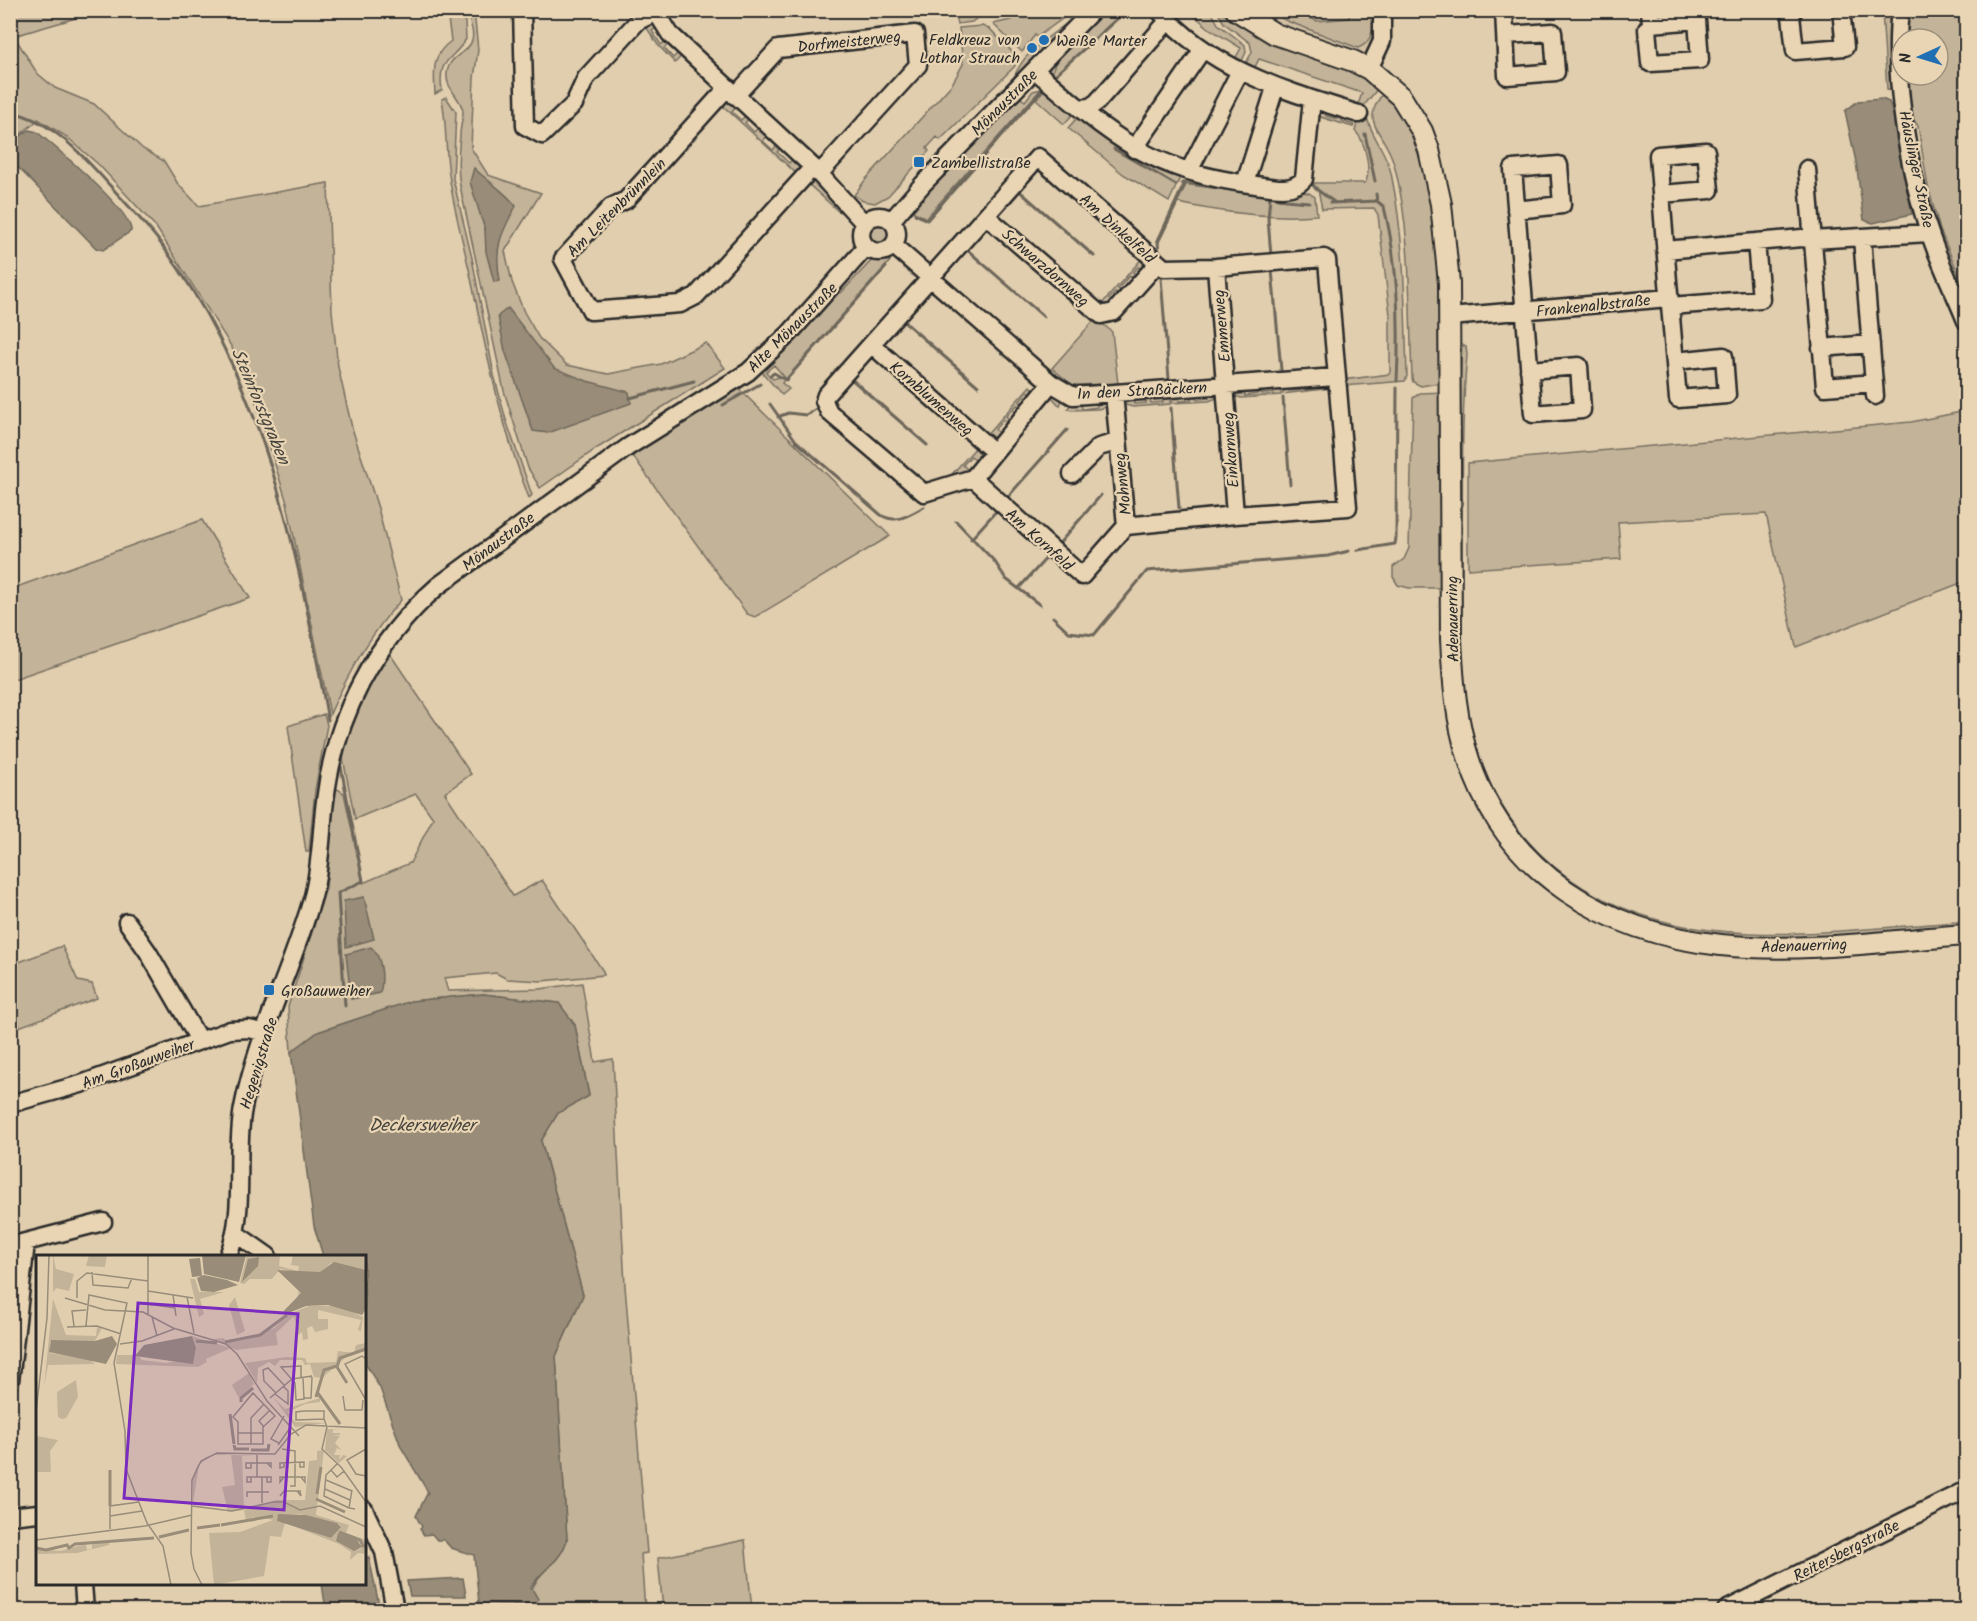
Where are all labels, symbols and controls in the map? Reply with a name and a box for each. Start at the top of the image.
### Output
street label: Dorfmeisterweg [796,25,902,60]
north arrow [1890,27,1950,87]
place label: Feldkreuz von Lothar Strauch [919,28,1020,71]
place label: Weiße Marter [1056,29,1148,54]
marker: Weiße Marter [1037,33,1051,47]
marker: Feldkreuz von Lothar Strauch [1025,41,1039,55]
text: N [1894,52,1919,64]
street label: Mönaustraße [966,64,1044,142]
street label: Häuslinger Straße [1891,108,1940,230]
place label: Zambellistraße [931,151,1031,176]
street label: Am Leitenbrünnlein [561,152,673,264]
marker: Zambellistraße [912,155,926,169]
street label: Am Dinkelfeld [1073,188,1162,271]
street label: Schwarzdornweg [996,223,1095,313]
street label: Alte Mönaustraße [742,277,844,379]
street label: Emmerweg [1207,288,1238,363]
street label: Frankenalbstraße [1535,288,1652,325]
water label: Steinforstgraben [222,344,298,471]
street label: Kornblumenweg [883,355,979,443]
street label: In den Straßäckern [1076,376,1208,407]
street label: Einkornweg [1216,411,1247,489]
street label: Mohnweg [1108,451,1139,516]
street label: Am Kornfeld [999,503,1080,578]
street label: Mönaustraße [457,506,541,578]
street label: Adenauerring [1440,576,1467,662]
street label: Adenauerring [1760,932,1848,960]
place label: Großauweiher [281,979,372,1004]
marker: Großauweiher [262,983,276,997]
street label: Hegenigstraße [234,1014,285,1113]
street label: Am Großauweiher [79,1032,200,1096]
water label: Deckersweiher [369,1112,479,1141]
inset map [36,1255,366,1585]
street label: Reitersbergstraße [1789,1514,1904,1589]

